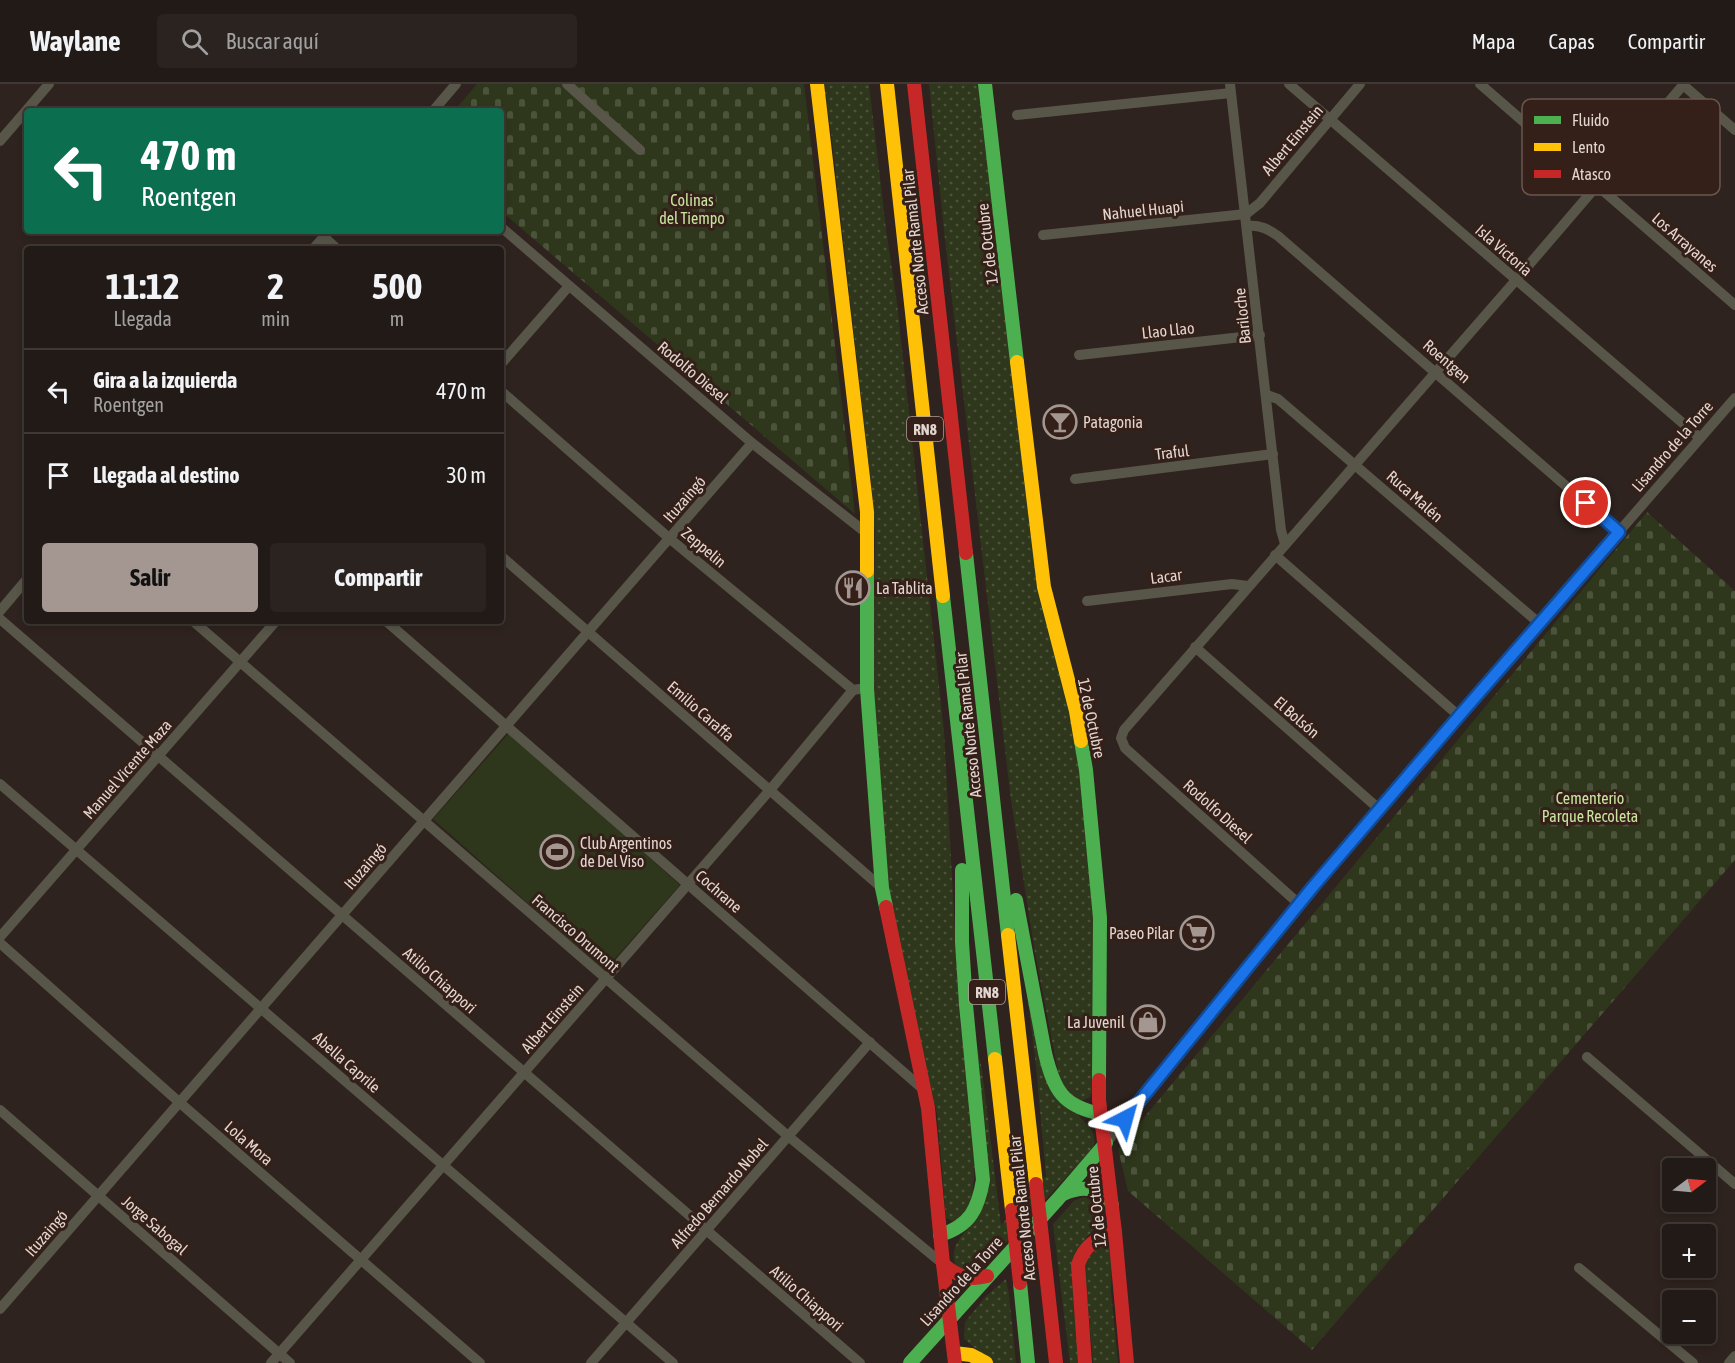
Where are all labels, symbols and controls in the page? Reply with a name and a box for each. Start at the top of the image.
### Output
search box [157,14,577,68]
text: Waylane [30,25,121,57]
icon: search [178,25,211,58]
text: Buscar aquí [226,28,319,54]
text: Mapa [1472,29,1515,53]
text: Capas [1548,29,1595,53]
text: Compartir [1628,29,1705,53]
legend [1522,99,1720,195]
street label: Albert Einstein [1258,102,1326,178]
text: Fluido [1572,111,1609,129]
text: 470 m [141,131,236,179]
icon: left [42,132,120,210]
text: Lento [1572,138,1605,156]
text: Atasco [1572,165,1611,183]
street label: Acceso Norte Ramal Pilar [898,168,932,316]
text: Roentgen [141,181,237,212]
park label: Colinas del Tiempo [659,191,725,228]
street label: Nahuel Huapi [1101,197,1185,224]
street label: 12 de Octubre [973,202,1001,286]
street label: Los Arrayanes [1648,209,1722,276]
street label: Isla Victoria [1472,221,1536,279]
text: 11:12 [106,265,180,307]
text: 2 [267,265,284,307]
text: 500 [372,265,422,307]
street label: Bariloche [1230,287,1254,345]
text: Llegada [114,307,172,330]
text: min [261,307,290,330]
text: m [390,307,404,330]
street label: Llao Llao [1141,318,1195,342]
street label: Roentgen [1419,336,1474,387]
street label: Rodolfo Diesel [654,337,732,407]
text: Gira a la izquierda [93,367,237,393]
icon: left [42,375,75,408]
text: 470 m [436,378,486,404]
text: Roentgen [93,393,164,416]
street label: Lisandro de la Torre [1628,397,1716,495]
bar icon: Patagonia [1042,404,1078,440]
place label: Patagonia [1083,413,1143,432]
road number: RN8 [907,417,943,441]
street label: Traful [1154,441,1191,463]
icon: arrive [42,459,75,492]
text: Llegada al destino [93,462,240,488]
text: 30 m [446,462,486,488]
street label: Ruca Malén [1383,467,1447,525]
street label: Ituzaingó [659,472,710,526]
pin [1560,477,1611,528]
icon: arrive [1569,486,1602,519]
street label: Zeppelin [677,523,730,572]
button: Salir [42,543,258,612]
button: Compartir [270,543,486,612]
street label: Lacar [1149,565,1183,587]
restaurant icon: La Tablita [835,570,871,606]
place label: La Tablita [876,579,933,597]
street label: Acceso Norte Ramal Pilar [951,651,985,799]
street label: 12 de Octubre [1075,676,1109,760]
street label: Emilio Caraffa [664,677,738,745]
street label: El Bolsón [1271,693,1323,741]
street label: Manuel Vicente Maza [79,716,175,822]
street label: Rodolfo Diesel [1180,776,1257,847]
park label: Cementerio Parque Recoleta [1542,789,1638,826]
sports icon: Club Argentinos de Del Viso [539,834,575,870]
place label: Club Argentinos de Del Viso [580,834,672,870]
street label: Ituzaingó [340,839,391,893]
street label: Cochrane [692,866,746,916]
street label: Francisco Drumont [529,890,623,976]
supermarket icon: Paseo Pilar [1179,915,1215,951]
place label: Paseo Pilar [1109,924,1174,942]
street label: Atilio Chiappori [399,943,480,1017]
street label: Albert Einstein [517,980,587,1056]
road number: RN8 [969,980,1005,1004]
shop icon: La Juvenil [1130,1004,1166,1040]
place label: La Juvenil [1067,1013,1126,1031]
street label: Abella Caprile [309,1028,384,1097]
position arrow [1093,1087,1157,1151]
street label: Lola Mora [221,1117,277,1169]
street label: Alfredo Bernardo Nobel [667,1134,772,1251]
street label: Acceso Norte Ramal Pilar [1005,1134,1039,1282]
north arrow [1662,1158,1716,1212]
map controls [1662,1158,1716,1344]
street label: 12 de Octubre [1083,1166,1109,1248]
street label: Jorge Sabogal [118,1192,192,1259]
street label: Ituzaingó [21,1206,72,1260]
button: + [1662,1224,1716,1278]
street label: Lisandro de la Torre [916,1233,1006,1329]
street label: Atilio Chiappori [766,1261,847,1335]
button: − [1662,1290,1716,1344]

